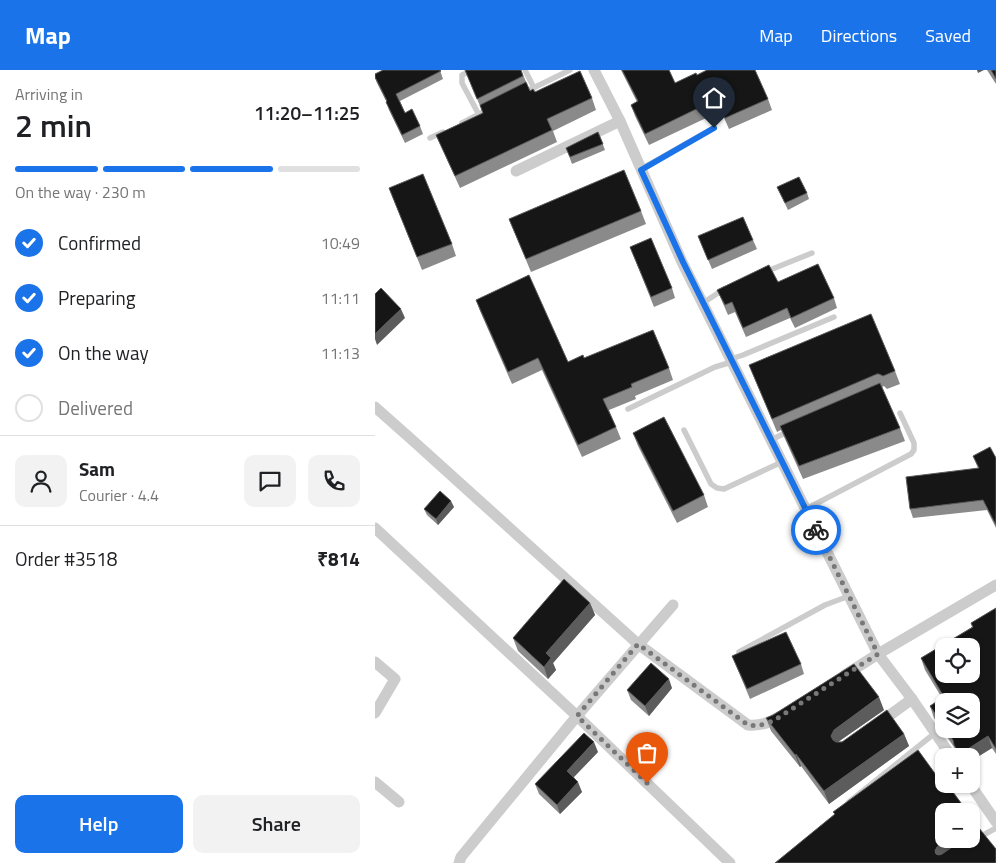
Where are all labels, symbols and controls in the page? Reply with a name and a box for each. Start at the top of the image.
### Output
text: Map [25,17,71,53]
text: Map [759,22,793,49]
text: Directions [821,22,897,49]
text: Saved [925,22,971,49]
pin [693,77,735,128]
text: Arriving in [15,82,83,106]
icon: home [700,84,728,112]
text: 11:20–11:25 [254,98,360,127]
text: 2 min [15,101,92,149]
text: On the way · 230 m [15,180,146,204]
text: Confirmed [58,228,141,257]
icon: check [15,229,43,257]
text: 10:49 [321,231,360,255]
text: Preparing [58,283,135,312]
icon: check [15,284,43,312]
text: 11:11 [321,286,360,310]
text: On the way [58,338,149,367]
icon: check [15,339,43,367]
text: 11:13 [321,341,360,365]
text: Delivered [58,393,133,422]
text: Sam [79,454,115,483]
button: person [15,455,67,507]
button: chat [244,455,296,507]
button: phone [308,455,360,507]
text: Courier · 4.4 [79,483,159,507]
courier [791,505,841,555]
icon: bike [802,516,830,544]
text: Order #3518 [15,544,117,573]
text: ₹814 [317,544,360,573]
map controls [935,638,980,848]
button: locate [935,638,980,683]
button: layers [935,693,980,738]
pin [626,732,668,783]
icon: bag [633,739,661,767]
button: + [935,748,980,793]
button: Help [15,795,183,853]
button: Share [193,795,360,853]
button: − [935,803,980,848]

